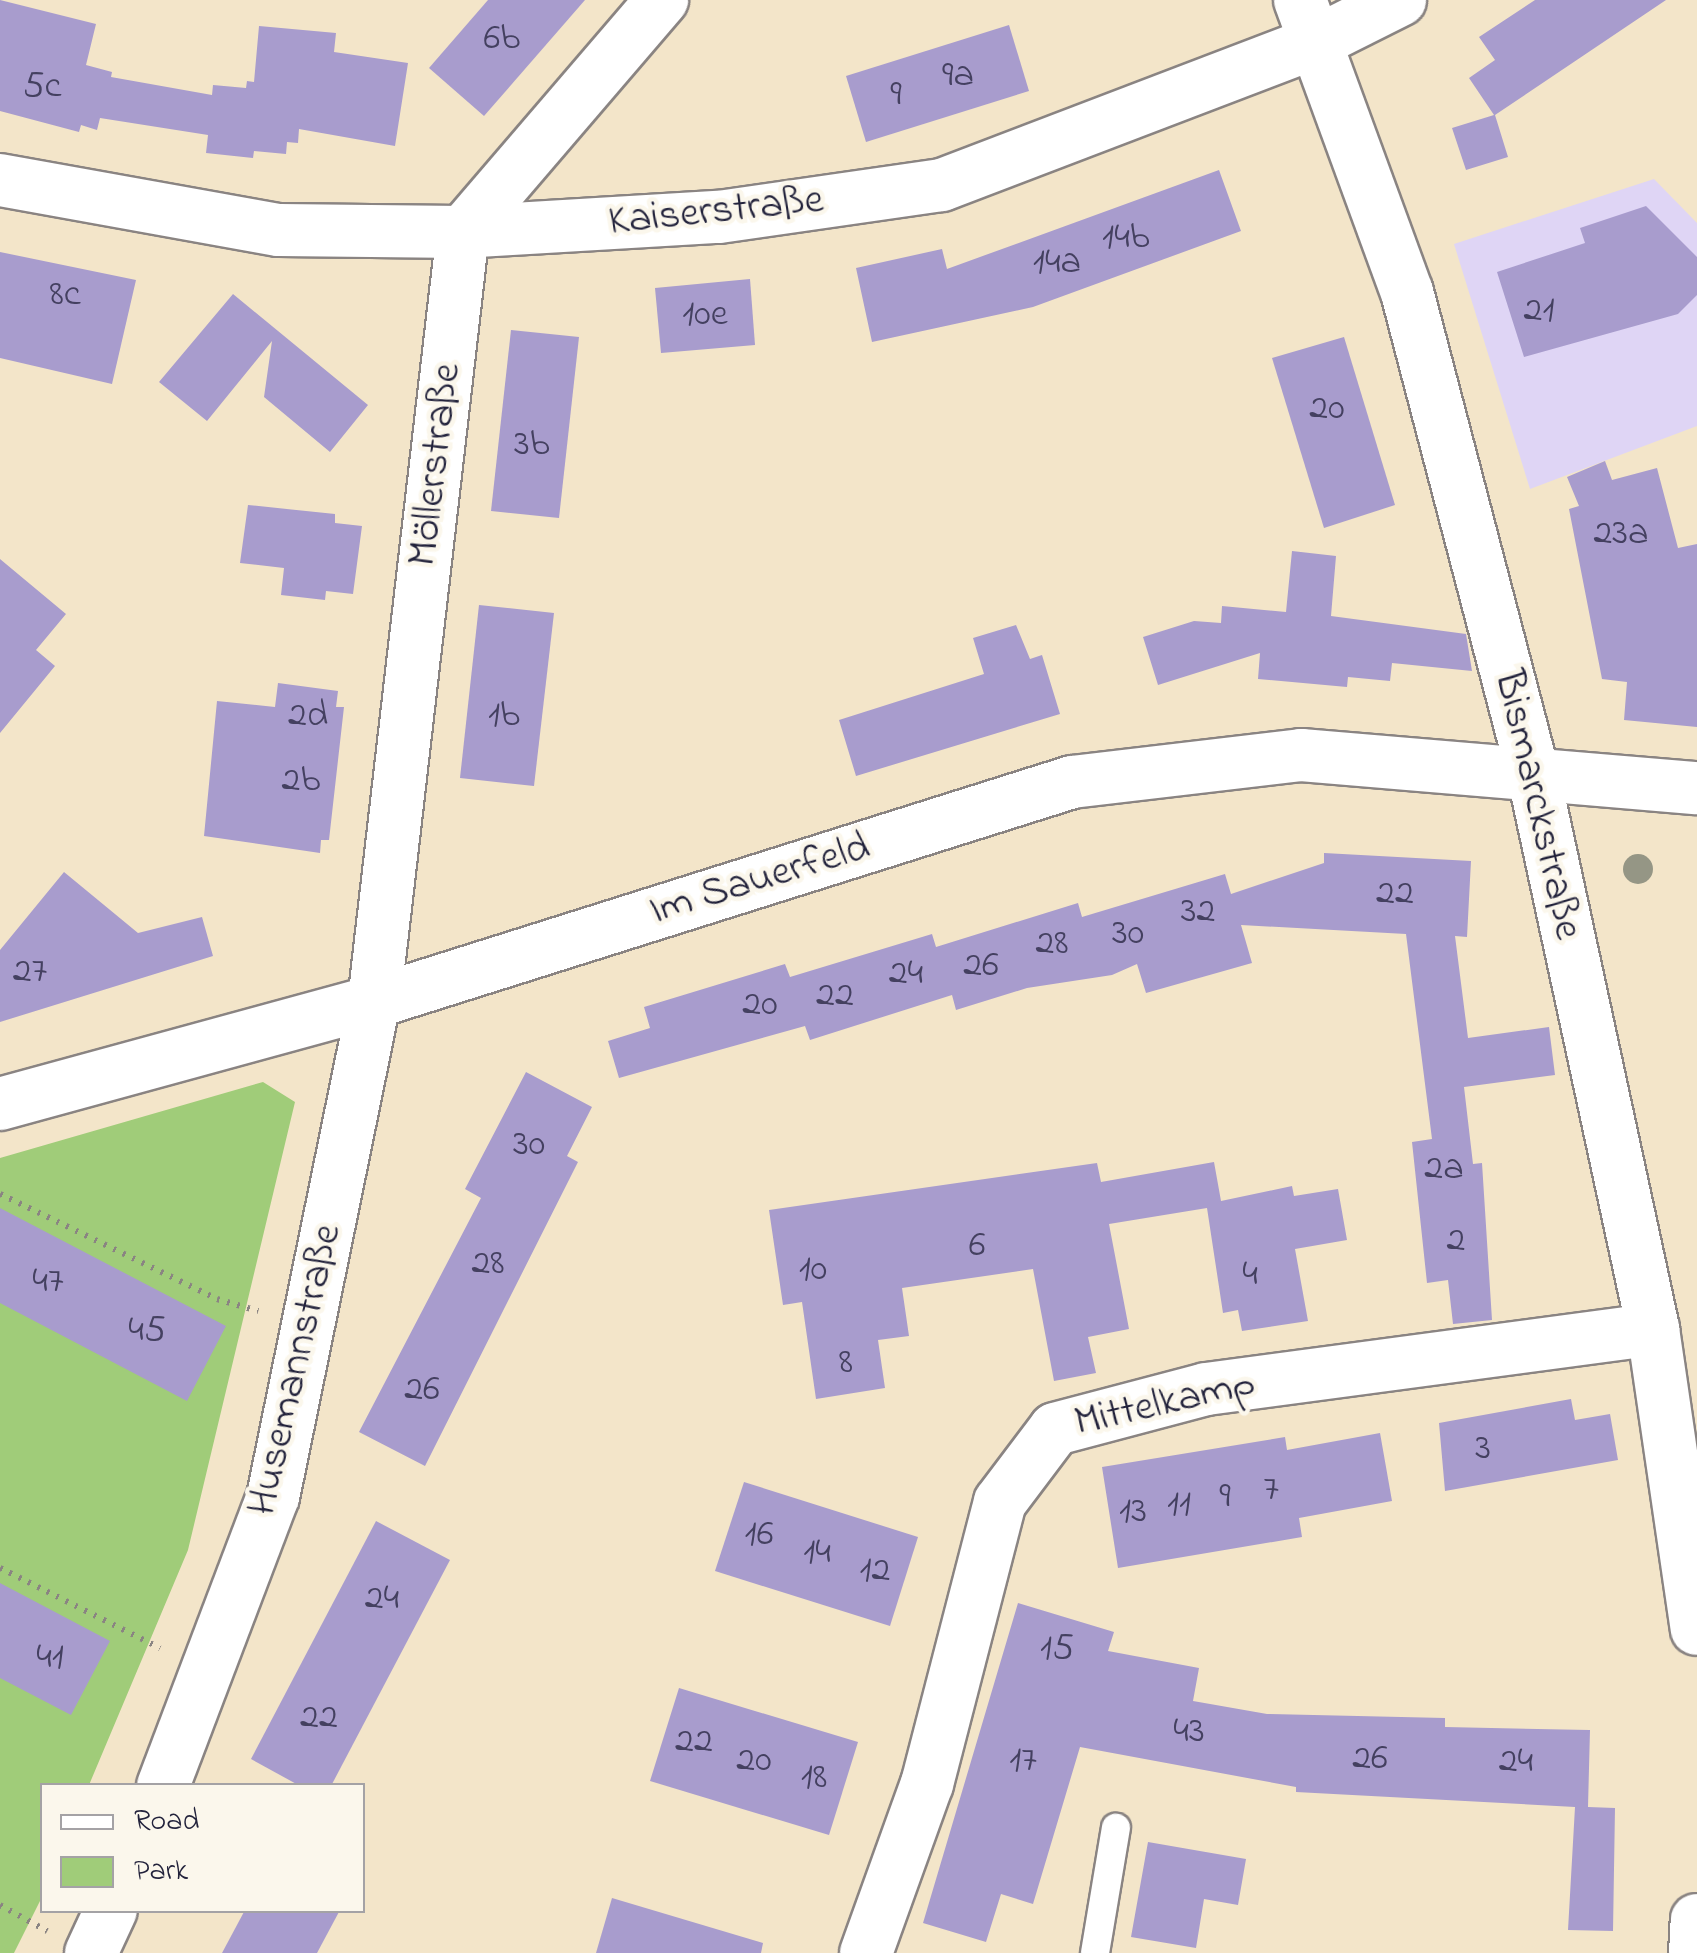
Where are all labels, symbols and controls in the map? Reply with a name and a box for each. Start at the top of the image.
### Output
house number: 6b [484,17,520,63]
house number: 9a [942,54,974,100]
house number: 5c [23,65,61,111]
house number: 9 [890,73,902,119]
street label: Kaiserstraße [606,176,826,248]
house number: 14b [1102,216,1150,262]
house number: 14a [1033,241,1081,287]
house number: 8c [49,273,81,319]
house number: 21 [1524,289,1554,335]
house number: 10e [682,293,728,339]
street label: Möllerstraße [399,361,473,569]
house number: 20 [1309,387,1345,433]
house number: 3b [514,423,550,469]
house number: 23a [1593,512,1649,558]
street label: Bismarckstraße [1482,666,1592,944]
house number: 2d [288,694,328,740]
house number: 1b [488,694,520,740]
house number: 2b [282,759,320,805]
street label: Im Sauerfeld [644,823,876,937]
house number: 22 [1376,872,1414,918]
house number: 32 [1181,890,1215,936]
house number: 30 [1112,912,1144,958]
house number: 28 [1035,922,1069,968]
house number: 26 [963,944,999,990]
house number: 27 [13,950,47,996]
house number: 24 [889,952,923,998]
house number: 22 [816,974,854,1020]
house number: 20 [742,983,778,1029]
house number: 30 [513,1123,545,1169]
house number: 2a [1424,1147,1464,1193]
house number: 2 [1447,1219,1465,1265]
street label: Husemannstraße [238,1220,354,1520]
house number: 6 [969,1224,985,1270]
house number: 28 [471,1242,505,1288]
house number: 10 [799,1248,827,1294]
house number: 4 [1242,1253,1258,1299]
house number: 47 [32,1260,64,1306]
house number: 45 [128,1309,166,1355]
house number: 8 [839,1341,853,1387]
street label: Mittelkamp [1070,1359,1260,1449]
house number: 26 [404,1368,440,1414]
house number: 3 [1475,1427,1491,1473]
house number: 7 [1263,1468,1279,1514]
house number: 9 [1219,1475,1231,1521]
house number: 11 [1167,1483,1191,1529]
house number: 13 [1119,1490,1147,1536]
house number: 16 [745,1513,773,1559]
house number: 14 [803,1531,831,1577]
house number: 12 [860,1549,890,1595]
house number: 24 [365,1577,399,1623]
house number: 15 [1040,1627,1074,1673]
house number: 41 [36,1636,64,1682]
house number: 22 [300,1696,338,1742]
house number: 43 [1173,1710,1205,1756]
house number: 22 [675,1720,713,1766]
house number: 26 [1352,1737,1388,1783]
house number: 20 [736,1739,772,1785]
house number: 17 [1009,1739,1037,1785]
house number: 24 [1499,1740,1533,1786]
house number: 18 [801,1756,827,1802]
legend [40,1783,365,1913]
text: Road [134,1800,199,1844]
text: Park [134,1850,188,1894]

